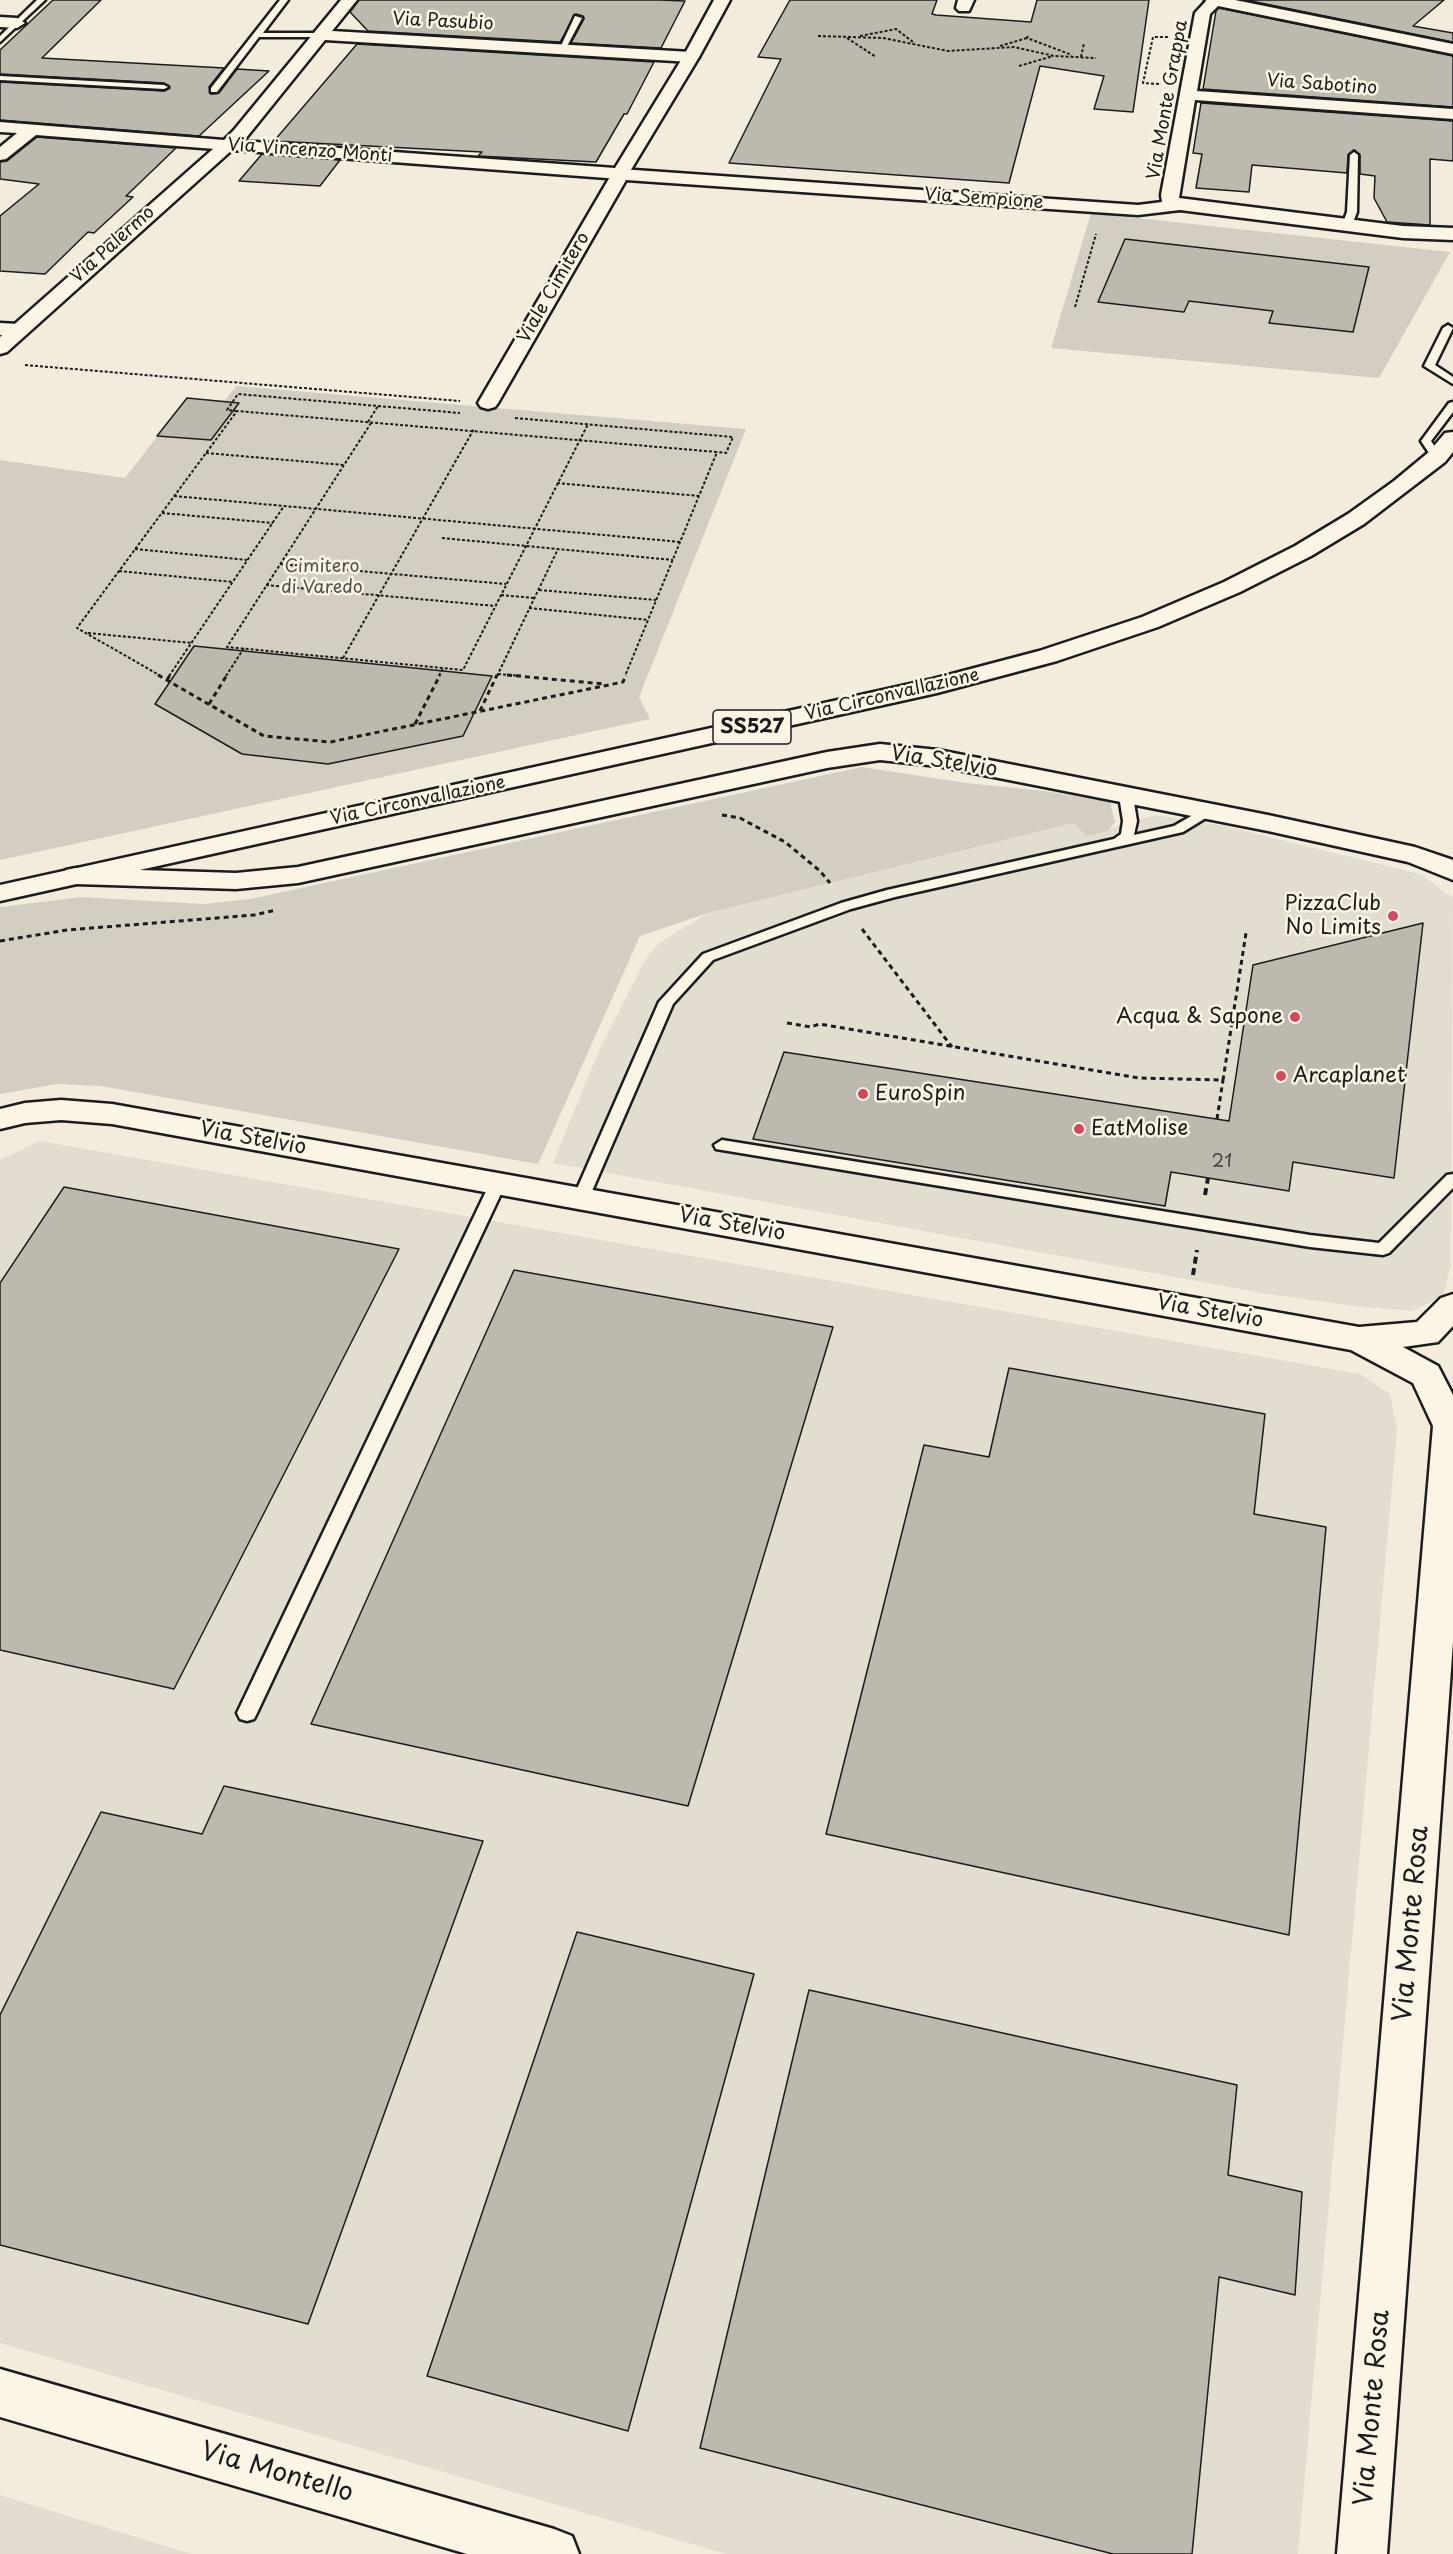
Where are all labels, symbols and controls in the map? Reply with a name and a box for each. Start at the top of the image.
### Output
street label: Via Pasubio [392,9,494,35]
street label: Via Monte Grappa [1143,18,1193,182]
street label: Via Sabotino [1266,70,1378,100]
street label: Via Vincenzo Monti [227,134,393,168]
street label: Via Sempione [924,184,1044,214]
street label: Via Palermo [67,202,159,288]
street label: Viale Cimitero [514,229,594,347]
park label: Cimitero di Varedo [281,556,363,598]
street label: Via Circonvallazione [803,664,981,726]
road number: SS527 [713,710,791,744]
street label: Via Stelvio [889,741,999,783]
street label: Via Circonvallazione [329,772,507,830]
place label: PizzaClub No Limits [1284,891,1381,941]
marker: PizzaClub No Limits [1386,909,1400,923]
place label: Acqua & Sapone [1116,1004,1283,1030]
marker: Acqua & Sapone [1288,1010,1302,1024]
place label: Arcaplanet [1293,1063,1406,1089]
marker: Arcaplanet [1274,1069,1288,1083]
place label: EuroSpin [875,1081,965,1107]
marker: EuroSpin [856,1087,870,1101]
place label: EatMolise [1091,1116,1188,1142]
street label: Via Stelvio [198,1117,308,1161]
marker: EatMolise [1072,1122,1086,1136]
house number: 21 [1212,1151,1232,1173]
street label: Via Stelvio [677,1203,787,1247]
street label: Via Stelvio [1155,1290,1265,1334]
street label: Via Monte Rosa [1388,1825,1436,2023]
street label: Via Monte Rosa [1349,2309,1397,2507]
street label: Via Montello [197,2436,357,2510]

